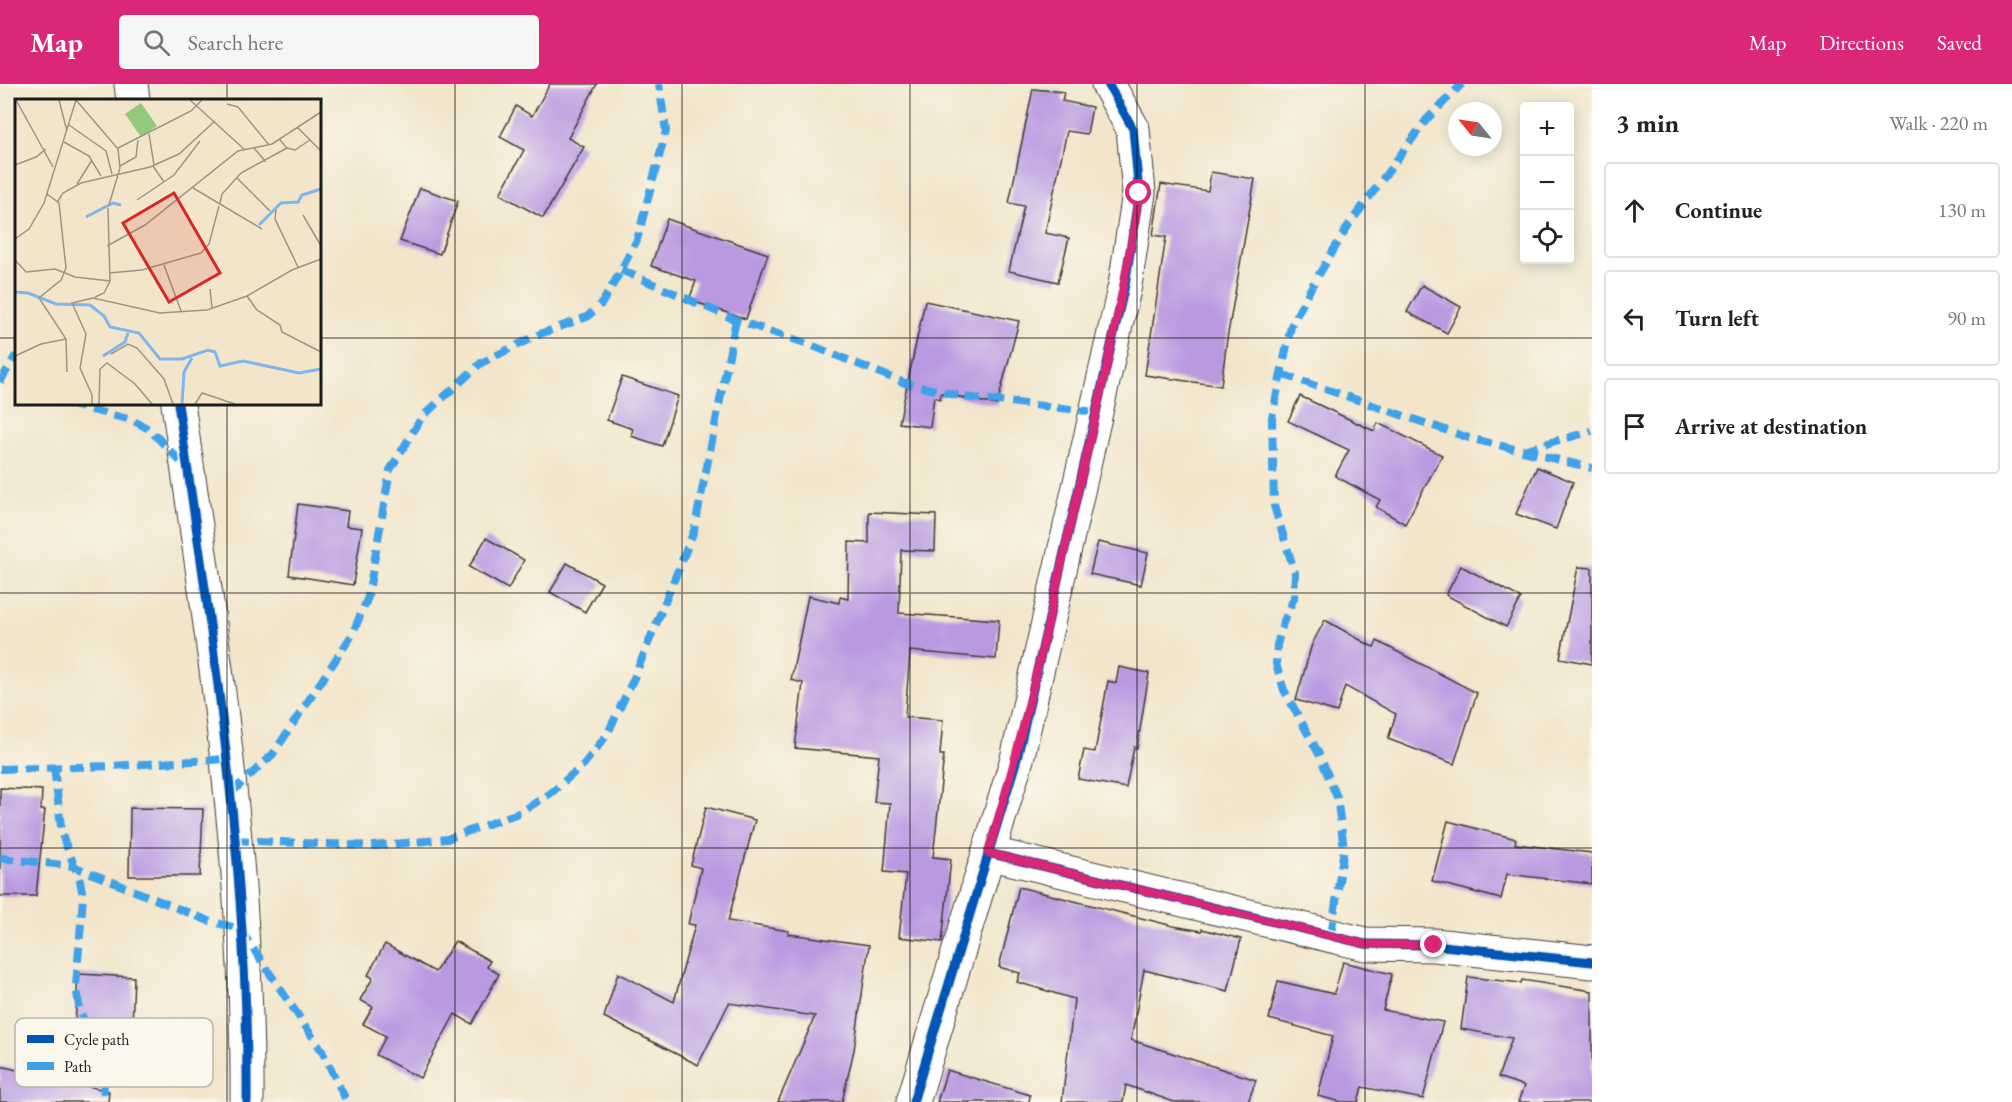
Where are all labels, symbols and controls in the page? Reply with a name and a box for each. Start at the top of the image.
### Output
search box [119,15,539,69]
text: Map [30,24,83,60]
icon: search [140,26,173,59]
text: Search here [188,28,283,57]
text: Map [1749,29,1786,56]
text: Directions [1819,29,1904,56]
text: Saved [1937,29,1982,56]
inset map [15,99,321,405]
north arrow [1448,102,1502,156]
map controls [1520,102,1574,264]
button: + [1520,102,1574,156]
text: 3 min [1616,106,1679,140]
text: Walk · 220 m [1889,110,1988,136]
button: − [1520,156,1574,210]
route start [1125,179,1151,205]
icon: ahead [1618,194,1651,227]
text: Continue [1675,196,1762,225]
text: 130 m [1938,197,1986,223]
button: locate [1520,210,1574,264]
icon: left [1618,302,1651,335]
text: Turn left [1675,304,1759,333]
text: 90 m [1947,305,1986,331]
icon: arrive [1618,410,1651,443]
text: Arrive at destination [1675,412,1867,441]
route end [1420,931,1446,957]
legend [15,1018,213,1087]
text: Cycle path [64,1029,129,1050]
text: Path [64,1056,92,1077]

